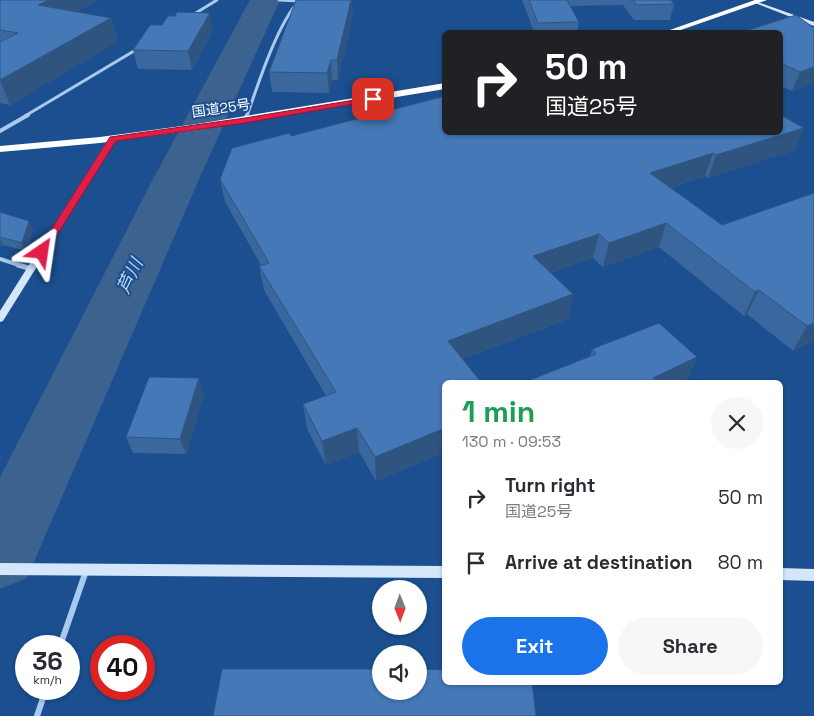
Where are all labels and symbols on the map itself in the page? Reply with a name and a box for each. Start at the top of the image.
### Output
pin [352,78,394,120]
street label: 国道25号 [191,95,251,121]
position arrow [15,225,67,277]
water label: 芦川 [112,253,148,297]
north arrow [372,580,428,635]
speed limit sign: 40 [90,635,155,700]

